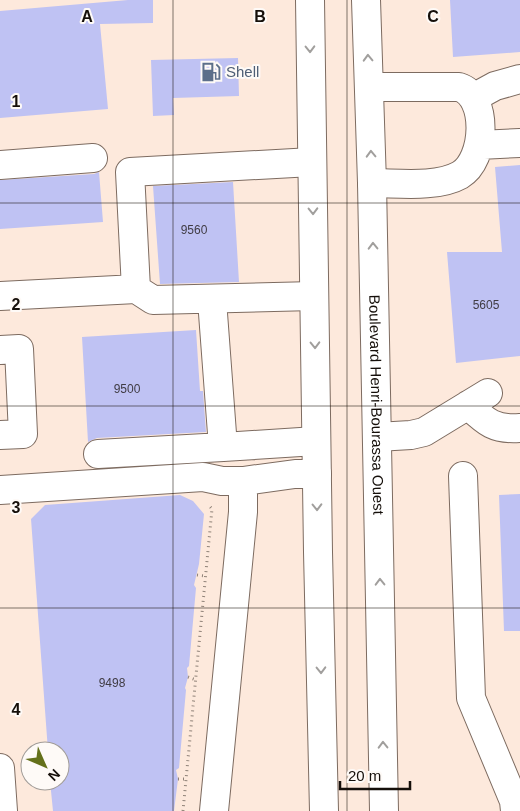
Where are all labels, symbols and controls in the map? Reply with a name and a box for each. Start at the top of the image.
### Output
text: A [81,8,93,25]
text: B [254,8,266,25]
text: C [427,8,439,25]
one-way arrow [305,45,316,53]
one-way arrow [363,54,373,62]
fuel station icon: Shell [200,61,222,83]
place label: Shell [226,63,259,80]
text: 1 [12,93,21,110]
one-way arrow [366,149,377,157]
one-way arrow [308,208,318,215]
house number: 9560 [181,223,208,237]
one-way arrow [368,242,379,250]
street label: Boulevard Henri-Bourassa Ouest [366,295,387,516]
text: 2 [12,296,21,313]
house number: 5605 [473,298,500,312]
one-way arrow [310,341,320,349]
house number: 9500 [114,382,141,396]
text: 3 [12,499,21,516]
one-way arrow [312,503,323,511]
one-way arrow [374,578,385,586]
one-way arrow [316,666,326,674]
house number: 9498 [99,676,126,690]
text: 4 [12,701,21,718]
north arrow [20,741,70,791]
one-way arrow [377,741,388,749]
scale bar [340,758,410,790]
text: N [45,766,63,784]
text: 20 m [348,767,381,784]

